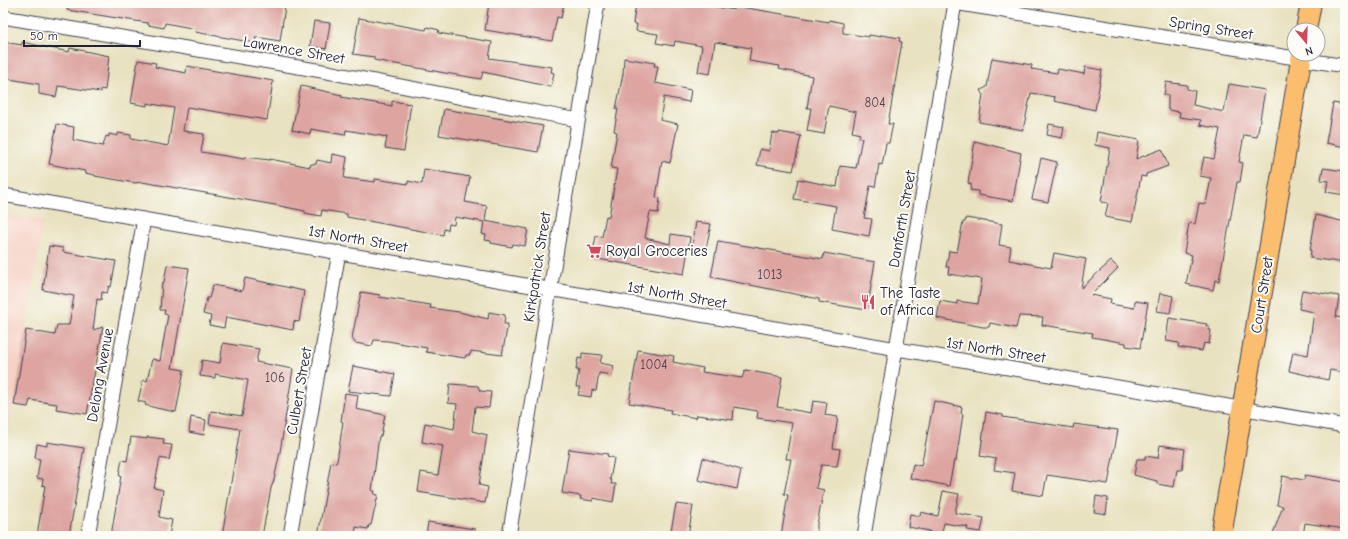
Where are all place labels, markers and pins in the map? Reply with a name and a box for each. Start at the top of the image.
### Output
supermarket icon: Royal Groceries [585,242,603,260]
place label: Royal Groceries [606,242,707,260]
place label: The Taste of Africa [880,284,941,319]
restaurant icon: The Taste of Africa [859,293,877,311]

